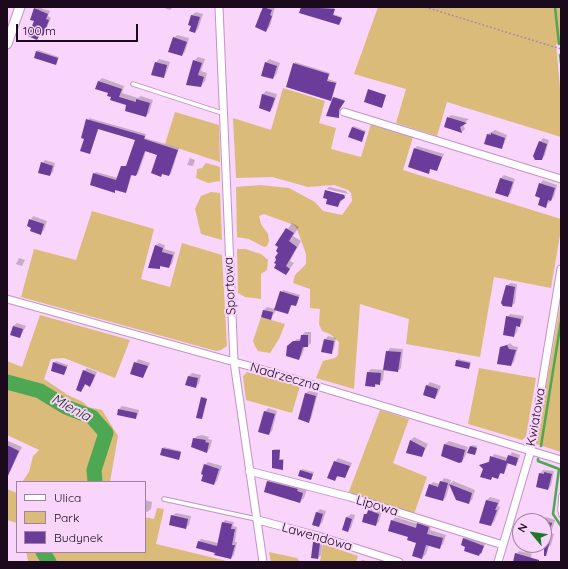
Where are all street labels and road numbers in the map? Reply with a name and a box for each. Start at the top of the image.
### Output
street label: Sportowa [221,257,239,315]
street label: Nadrzeczna [248,360,322,394]
street label: Kwiatowa [523,387,549,447]
street label: Lipowa [354,492,400,520]
street label: Lawendowa [280,519,354,555]

